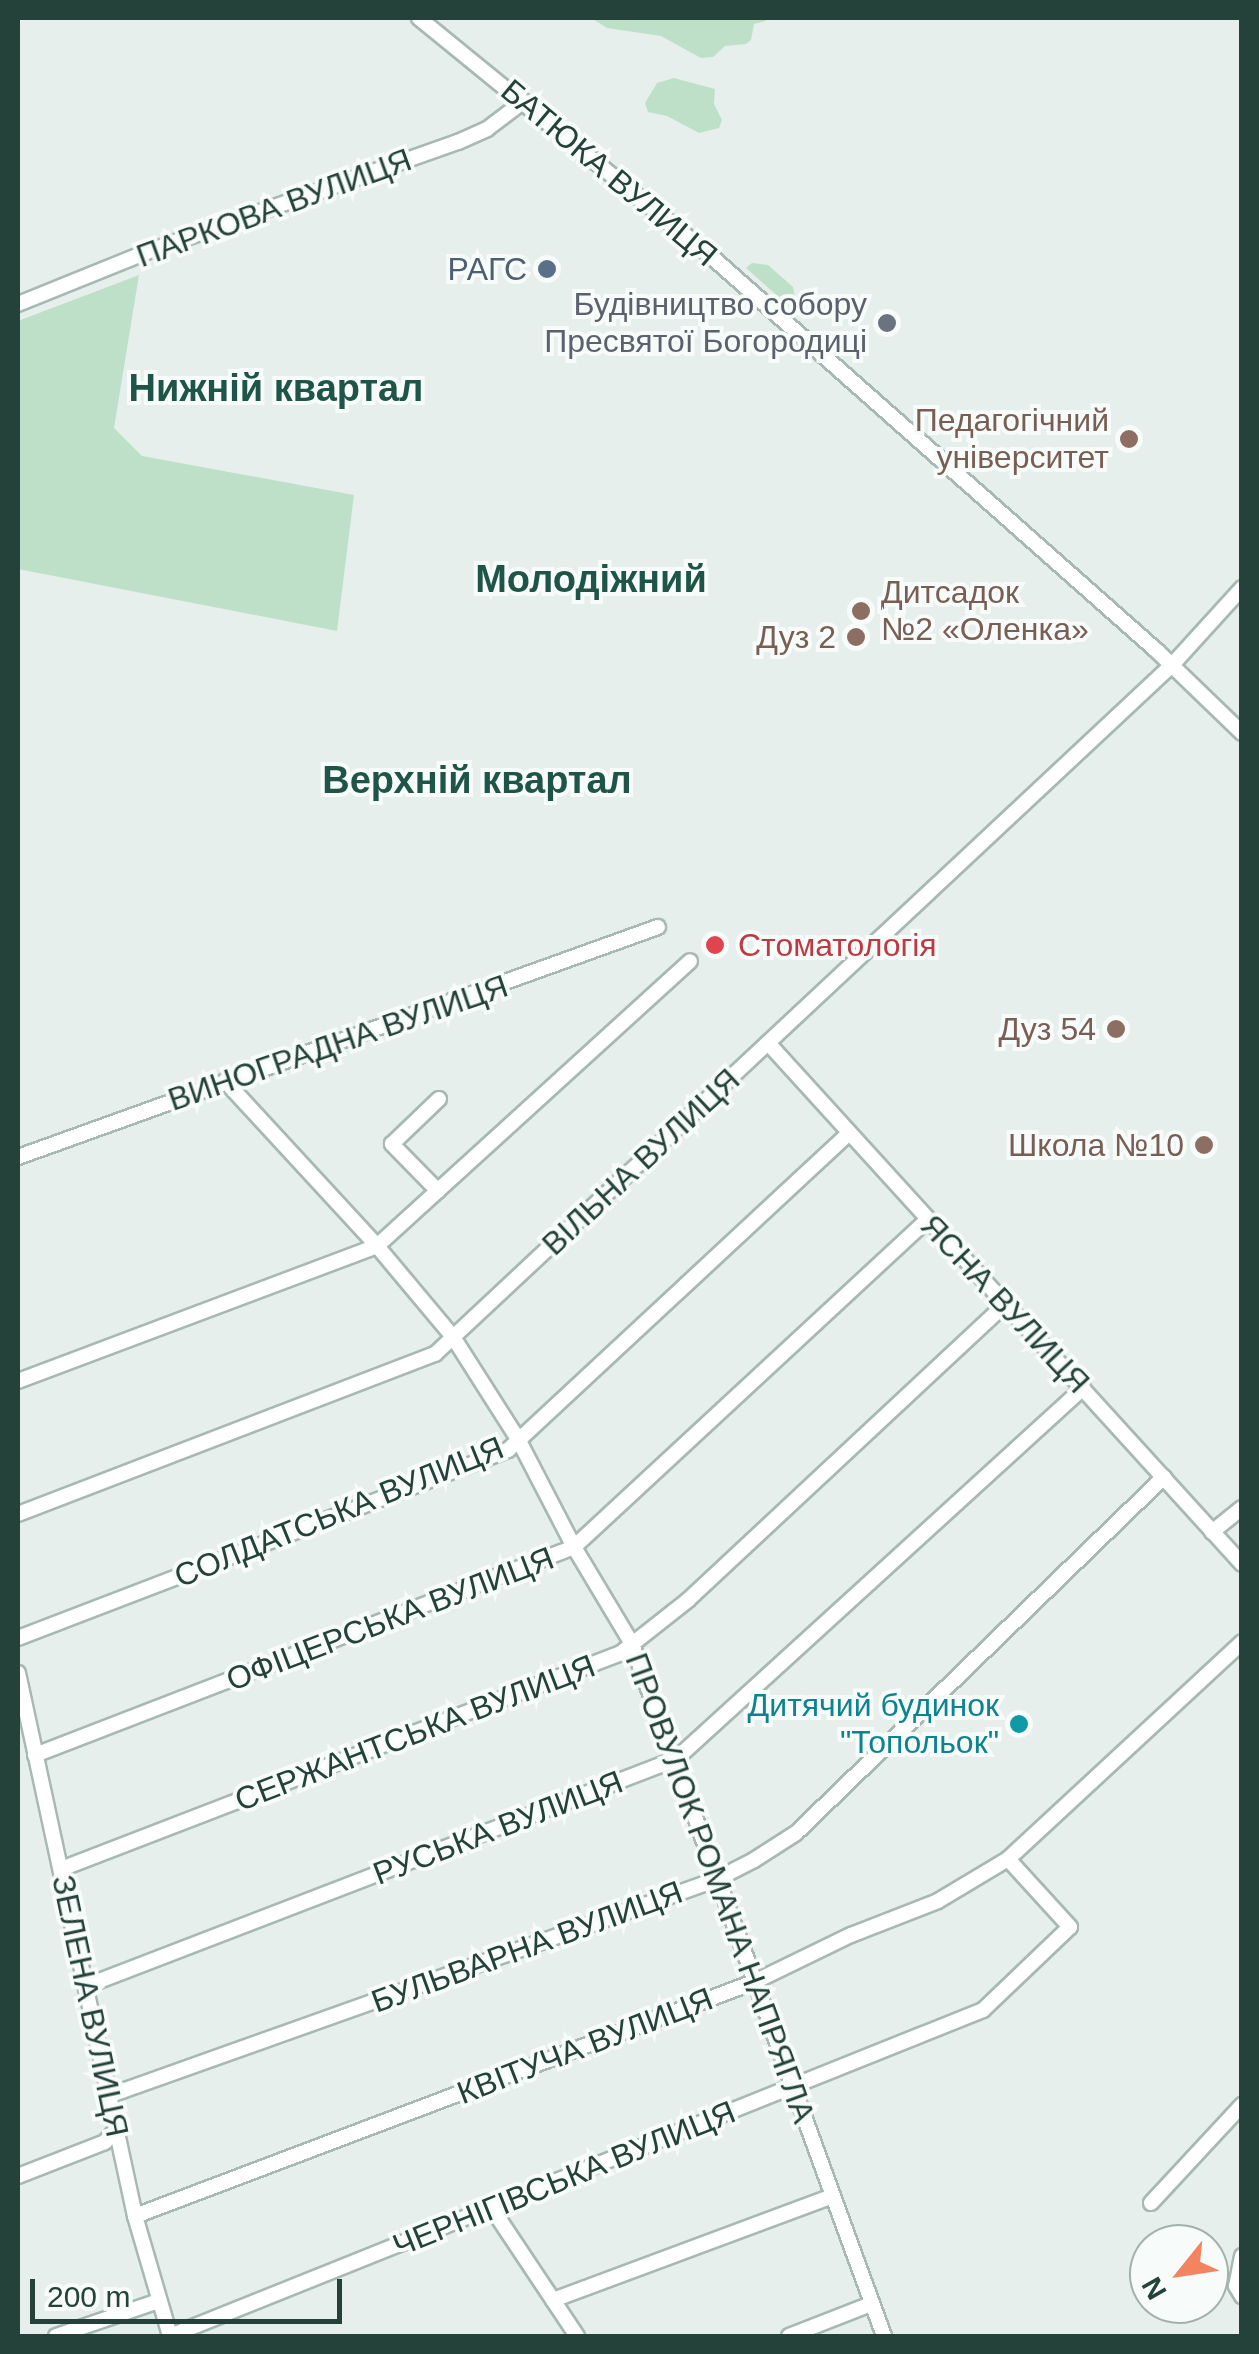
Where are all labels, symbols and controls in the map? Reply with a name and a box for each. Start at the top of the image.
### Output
street label: БАТЮКА ВУЛИЦЯ [493,71,725,275]
street label: ПАРКОВА ВУЛИЦЯ [131,140,417,276]
place label: РАГС [447,250,527,288]
marker: РАГС [536,258,558,280]
place label: Будівництво собору Пресвятої Богородиці [544,286,867,361]
marker: Будівництво собору Пресвятої Богородиці [876,312,898,334]
district label: Нижній квартал [129,366,423,412]
place label: Педагогічний університет [915,402,1109,477]
marker: Педагогічний університет [1118,428,1140,450]
district label: Молодіжний [475,557,707,603]
place label: Дитсадок №2 «Оленка» [881,574,1089,649]
marker: Дитсадок №2 «Оленка» [850,600,872,622]
place label: Дуз 2 [756,618,836,656]
marker: Дуз 2 [845,626,867,648]
district label: Верхній квартал [322,758,632,804]
place label: Стоматологія [738,926,937,964]
marker: Стоматологія [702,932,728,958]
street label: ВИНОГРАДНА ВУЛИЦЯ [163,967,513,1119]
place label: Дуз 54 [998,1010,1096,1048]
marker: Дуз 54 [1105,1018,1127,1040]
street label: ВІЛЬНА ВУЛИЦЯ [534,1061,748,1263]
place label: Школа №10 [1008,1126,1184,1164]
marker: Школа №10 [1193,1134,1215,1156]
street label: ЯСНА ВУЛИЦЯ [913,1207,1097,1401]
street label: СОЛДАТСЬКА ВУЛИЦЯ [169,1428,509,1596]
street label: ОФІЦЕРСЬКА ВУЛИЦЯ [221,1539,559,1699]
street label: СЕРЖАНТСЬКА ВУЛИЦЯ [230,1647,600,1819]
street label: ПРОВУЛОК РОМАНА НАПРЯГЛА [617,1648,823,2128]
place label: Дитячий будинок "Топольок" [748,1687,999,1762]
marker: Дитячий будинок "Топольок" [1008,1713,1030,1735]
street label: РУСЬКА ВУЛИЦЯ [368,1763,628,1893]
street label: ЗЕЛЕНА ВУЛИЦЯ [43,1872,137,2140]
street label: БУЛЬВАРНА ВУЛИЦЯ [366,1873,688,2021]
street label: КВІТУЧА ВУЛИЦЯ [452,1980,718,2112]
street label: ЧЕРНІГІВСЬКА ВУЛИЦЯ [387,2093,741,2265]
north arrow [1129,2224,1229,2324]
scale bar [35,2259,348,2321]
text: N [1136,2272,1173,2305]
text: 200 m [47,2280,130,2313]

